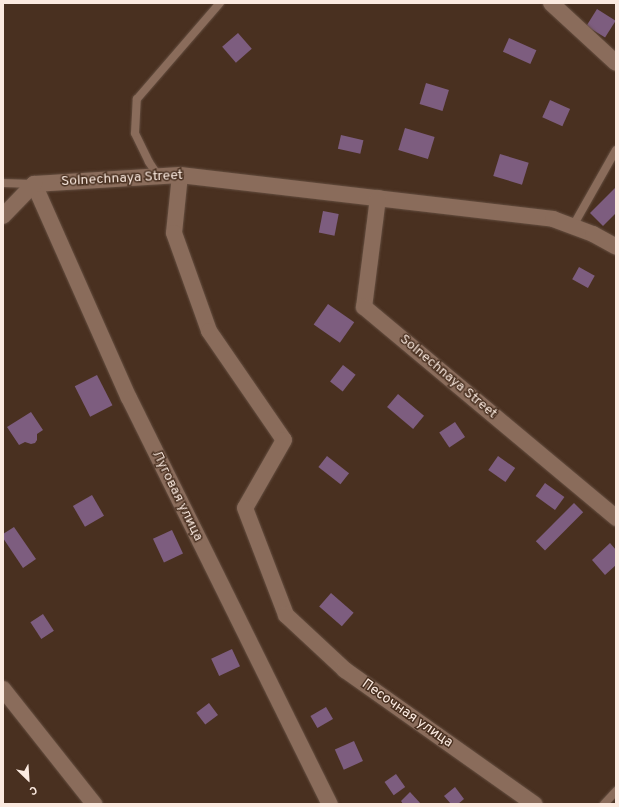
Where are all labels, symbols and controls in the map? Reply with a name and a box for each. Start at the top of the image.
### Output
street label: Solnechnaya Street [61,167,183,191]
street label: Solnechnaya Street [396,331,500,423]
street label: Луговая улица [148,448,206,544]
street label: Песочная улица [358,676,456,752]
north arrow [8,759,48,799]
text: С [27,782,39,798]

